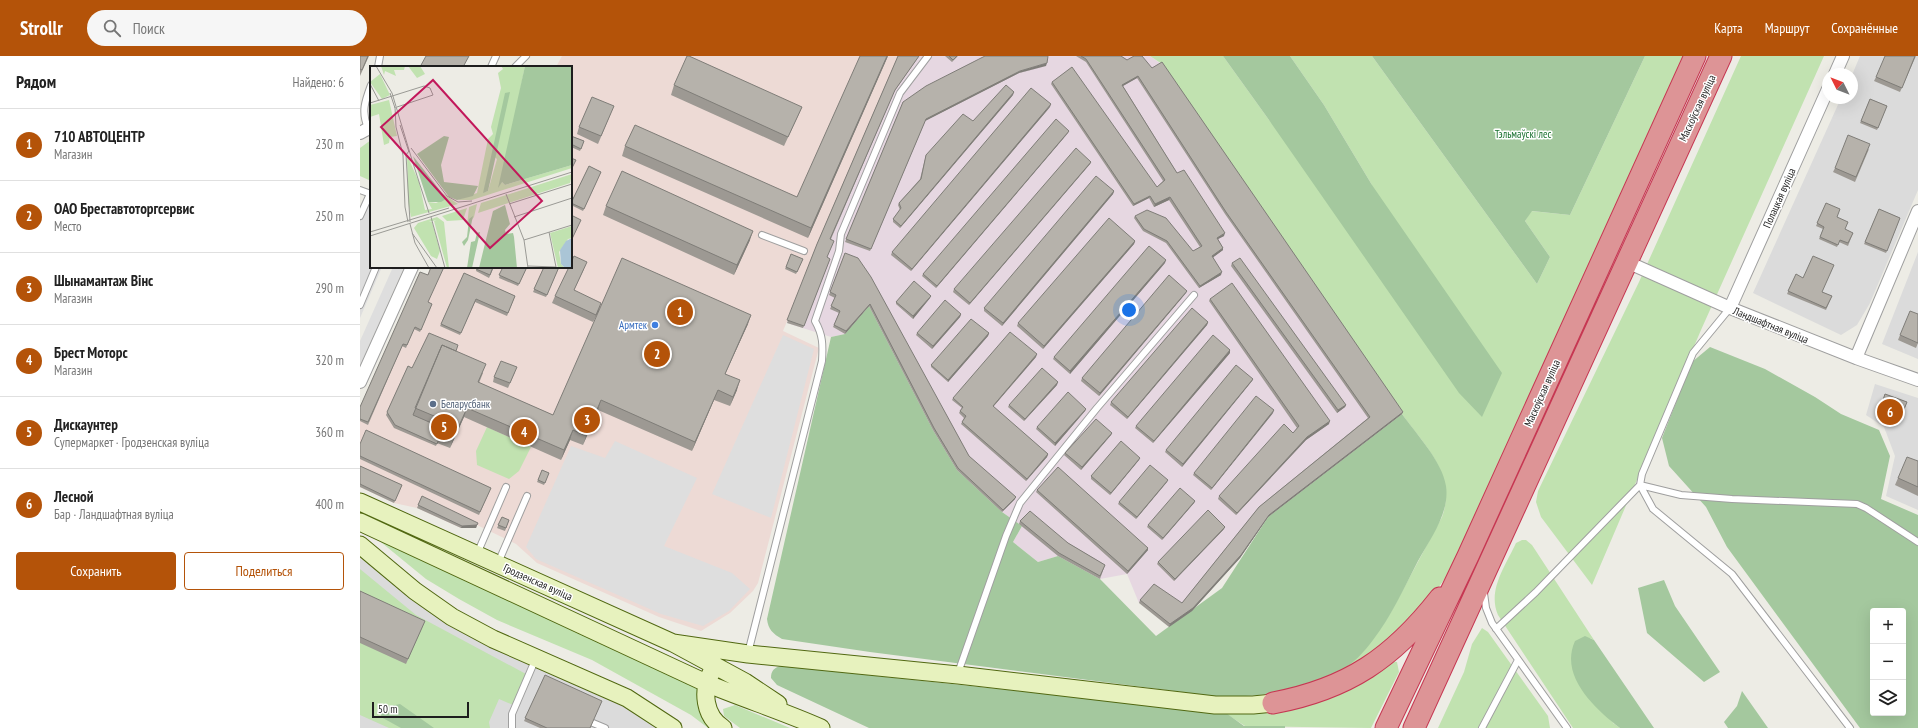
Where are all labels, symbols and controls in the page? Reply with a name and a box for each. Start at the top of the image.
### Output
search box [87,10,367,46]
text: Strollr [20,16,63,40]
icon: search [101,17,123,39]
text: Поиск [133,19,165,38]
text: Карта [1714,19,1743,37]
text: Маршрут [1765,19,1809,37]
text: Сохранённые [1831,19,1898,37]
inset map [370,66,572,268]
north arrow [1822,68,1858,104]
text: Рядом [16,71,56,93]
street label: Маскоўская вуліца [1675,72,1719,144]
text: Найдено: 6 [293,74,344,91]
text: 710 АВТОЦЕНТР [54,127,145,146]
park label: Тэльмаўскі лес [1495,127,1551,141]
text: 1 [26,136,32,153]
text: 230 m [315,136,344,153]
text: Магазин [54,146,92,163]
street label: Полацкая вуліца [1760,166,1798,230]
text: ОАО Бреставтоторгсервис [54,199,195,218]
text: 2 [26,208,32,225]
text: 250 m [315,208,344,225]
text: Место [54,218,82,235]
text: Шынамантаж Вінс [54,271,153,290]
text: 3 [26,280,32,297]
text: 290 m [315,280,344,297]
text: Магазин [54,290,92,307]
pin: 1 [667,297,693,327]
your location [1119,300,1139,320]
street label: Ландшафтная вуліца [1730,303,1811,347]
place label: Армтек [619,318,648,332]
marker: Армтек [650,320,660,330]
pin: 2 [644,339,670,369]
text: Брест Моторс [54,343,128,362]
text: 4 [26,352,32,369]
text: 320 m [315,352,344,369]
street label: Маскоўская вуліца [1521,357,1563,429]
text: Магазин [54,362,92,379]
place label: Беларусбанк [441,397,491,411]
pin: 6 [1877,397,1903,427]
marker: Беларусбанк [428,399,438,409]
pin: 3 [574,405,600,435]
pin: 5 [431,412,457,442]
text: Дискаунтер [54,415,118,434]
pin: 4 [511,417,537,447]
text: 5 [26,424,32,441]
text: 360 m [315,424,344,441]
text: Супермаркет · Гродзенская вуліца [54,434,209,451]
text: Лесной [54,487,94,506]
text: 6 [26,496,32,513]
text: 400 m [315,496,344,513]
text: Бар · Ландшафтная вуліца [54,506,174,523]
button: Сохранить [16,552,176,590]
button: Поделиться [184,552,344,590]
street label: Гродзенская вуліца [501,561,575,603]
map controls [1870,608,1906,716]
button: + [1870,608,1906,644]
button: − [1870,644,1906,680]
button: layers [1870,680,1906,716]
scale bar [372,700,469,719]
text: 50 m [378,702,397,716]

